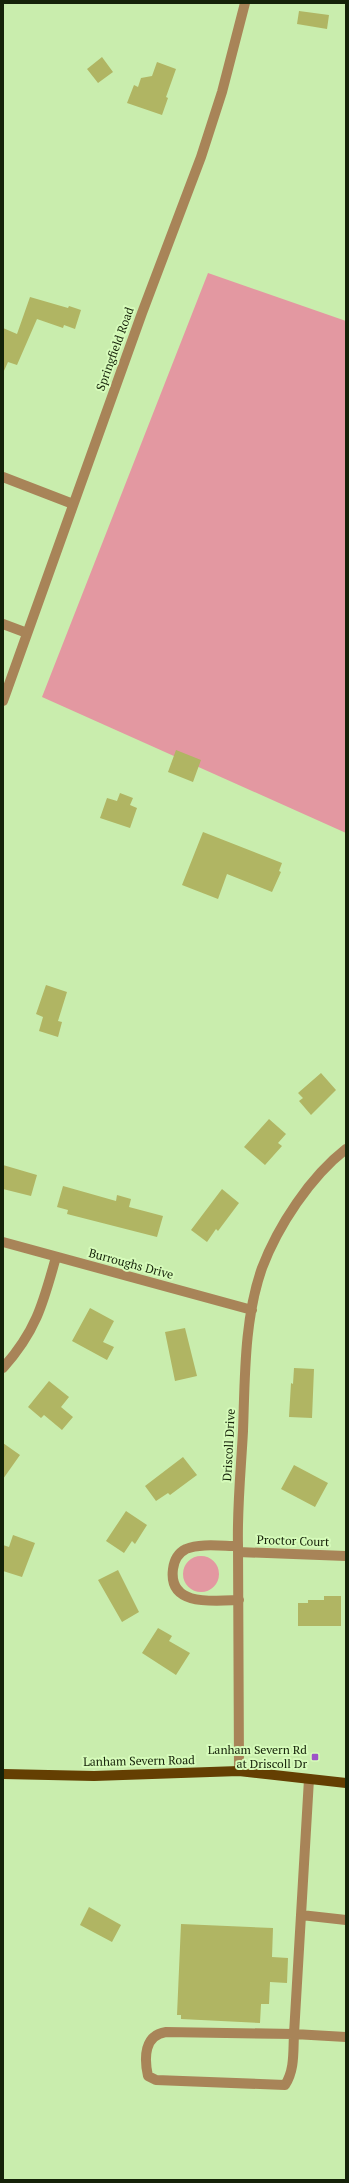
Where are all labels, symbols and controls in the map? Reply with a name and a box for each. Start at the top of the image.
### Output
street label: Springfield Road [92,305,137,393]
street label: Burroughs Drive [87,1245,175,1282]
street label: Driscoll Drive [219,1408,238,1482]
street label: Proctor Court [256,1532,330,1549]
place label: Lanham Severn Rd at Driscoll Dr [208,1742,307,1771]
street label: Lanham Severn Road [83,1752,195,1769]
marker: Lanham Severn Rd at Driscoll Dr [310,1752,320,1762]

